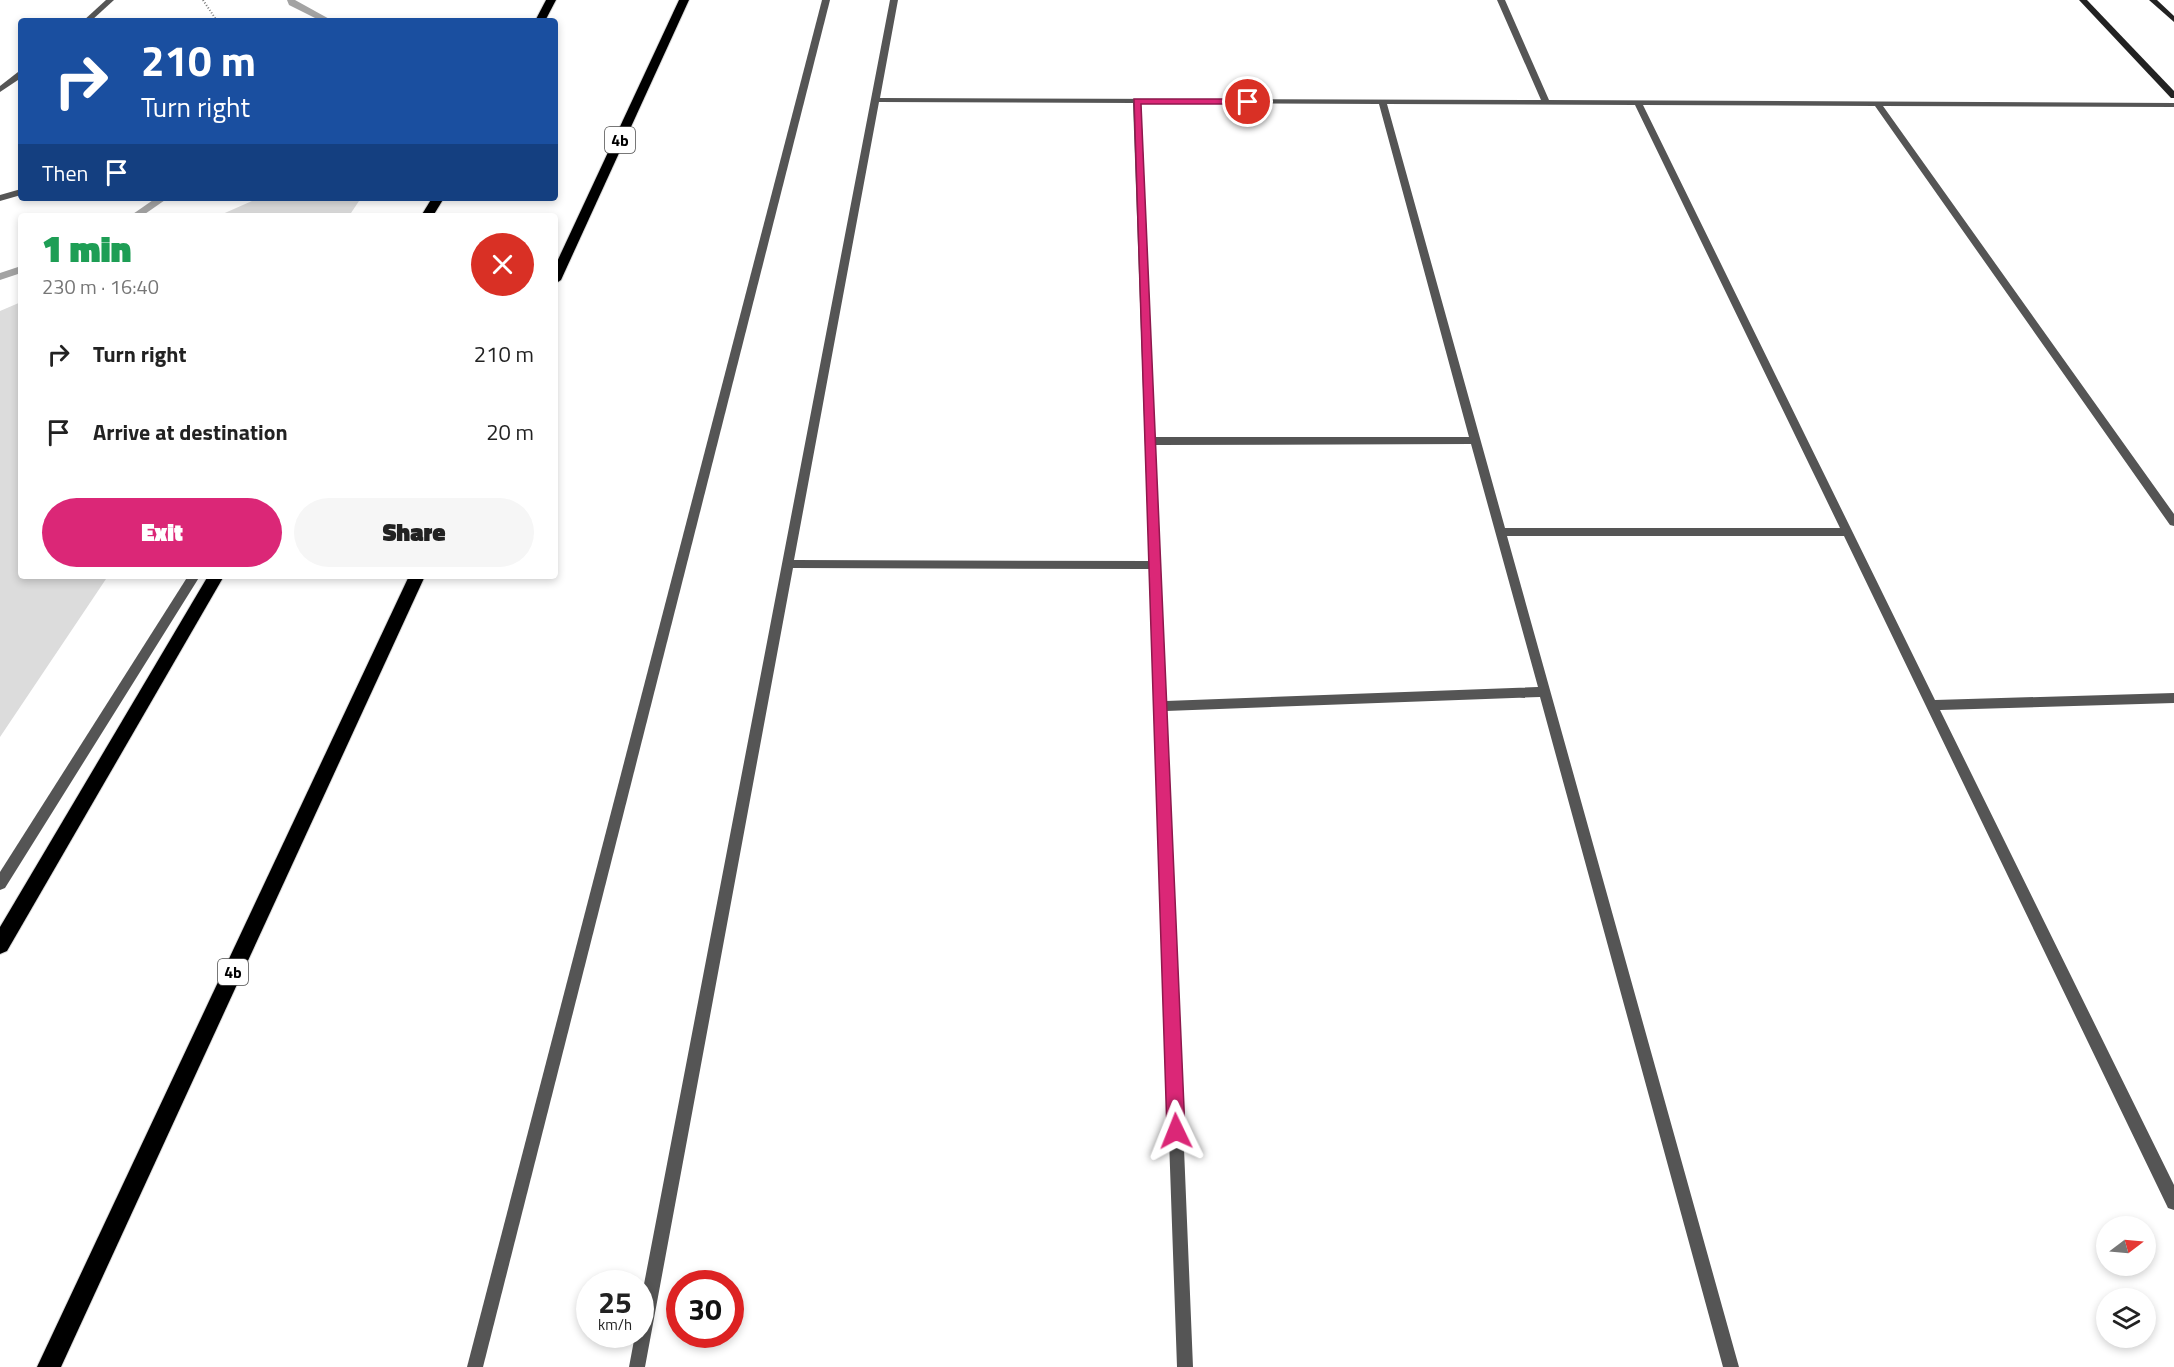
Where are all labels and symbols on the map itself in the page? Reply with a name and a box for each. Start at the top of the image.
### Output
pin [1222,76,1273,127]
road number: 4b [605,127,635,153]
road number: 4b [218,959,248,985]
position arrow [1144,1099,1208,1163]
north arrow [2096,1216,2156,1276]
speed limit sign: 30 [666,1270,744,1348]

